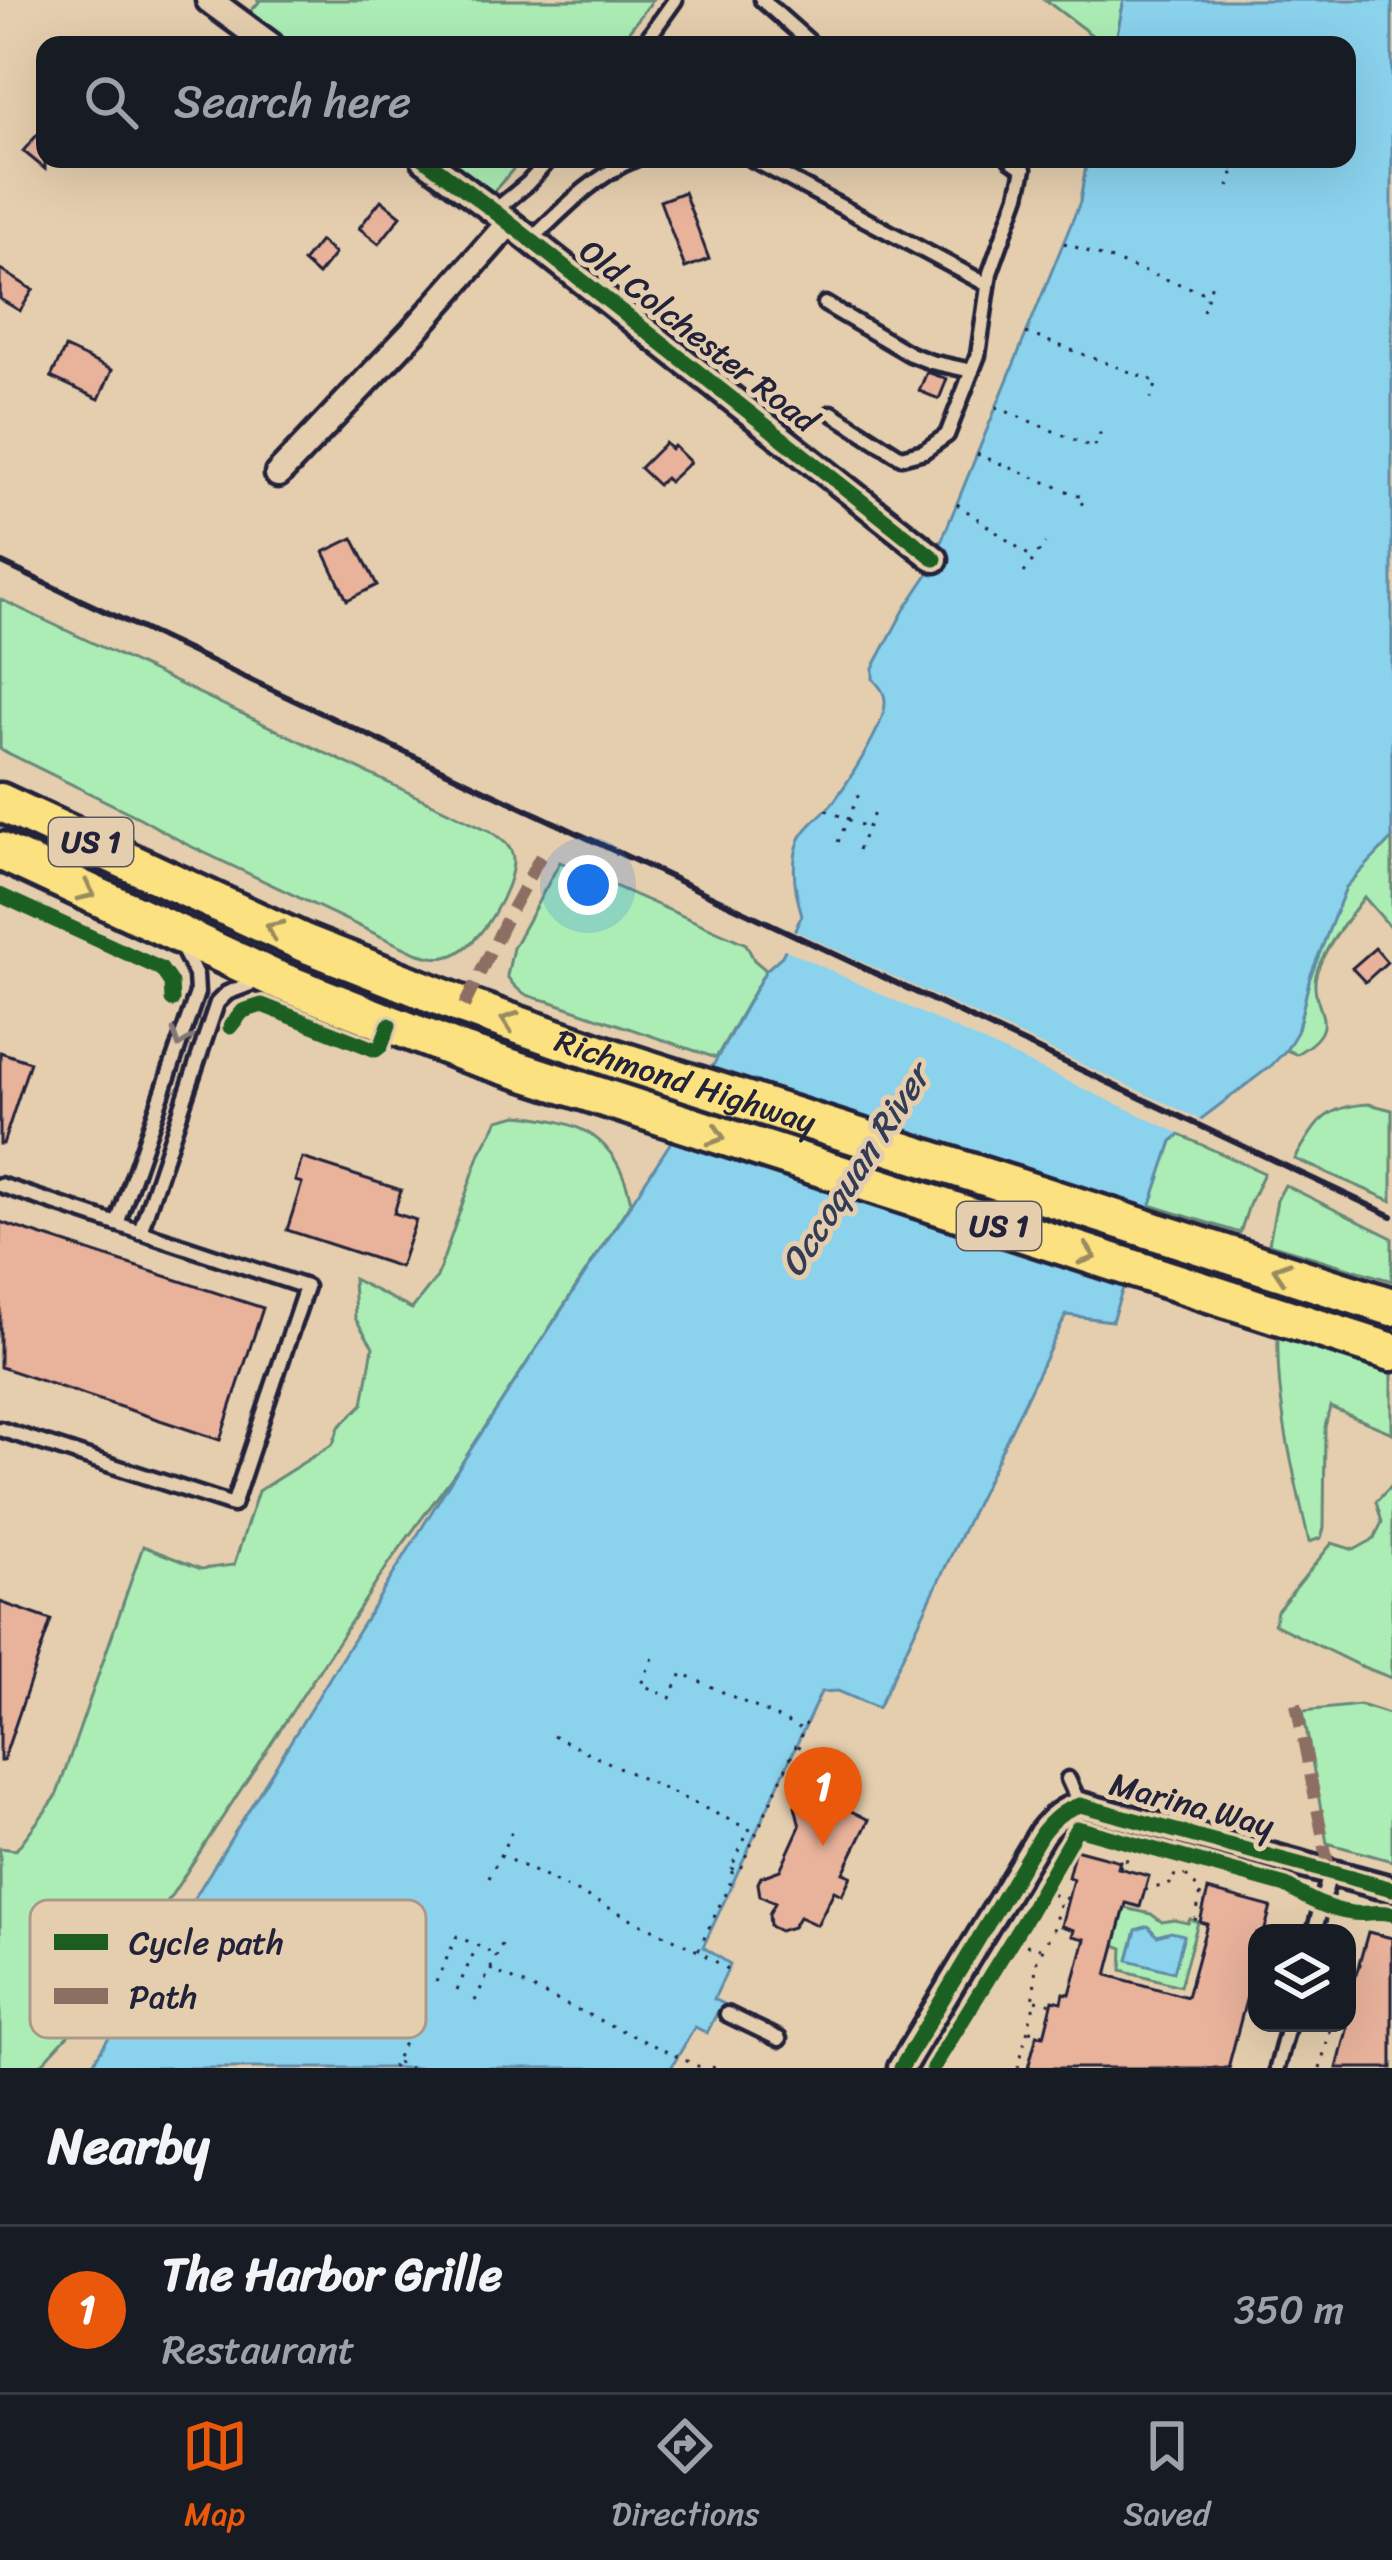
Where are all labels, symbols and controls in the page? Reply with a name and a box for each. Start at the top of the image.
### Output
search box [36,36,1356,168]
text: Search here [174,62,411,142]
icon: search [78,69,144,135]
street label: Old Colchester Road [566,223,833,450]
road number: US 1 [49,818,133,866]
your location [558,855,618,915]
one-way arrow [75,878,96,901]
one-way arrow [265,920,286,943]
one-way arrow [500,1011,521,1035]
street label: Richmond Highway [547,1012,823,1151]
one-way arrow [170,1028,195,1049]
water label: Occoquan River [762,1046,951,1290]
one-way arrow [706,1122,727,1147]
road number: US 1 [957,1202,1041,1250]
one-way arrow [1077,1241,1098,1266]
one-way arrow [1271,1261,1292,1286]
pin: 1 [784,1747,862,1846]
street label: Marina Way [1103,1755,1280,1855]
legend [30,1900,426,2038]
text: Cycle path [129,1914,284,1972]
map controls [1248,1924,1356,2032]
button: layers [1248,1924,1356,2032]
text: Path [129,1968,197,2026]
text: Nearby [48,2101,209,2191]
text: The Harbor Grille [162,2235,502,2315]
text: 1 [79,2275,95,2344]
text: 350 m [1234,2275,1344,2344]
text: Restaurant [162,2315,355,2384]
tab: Map [182,2413,248,2543]
tab: Directions [612,2413,759,2543]
tab: Saved [1123,2413,1210,2543]

